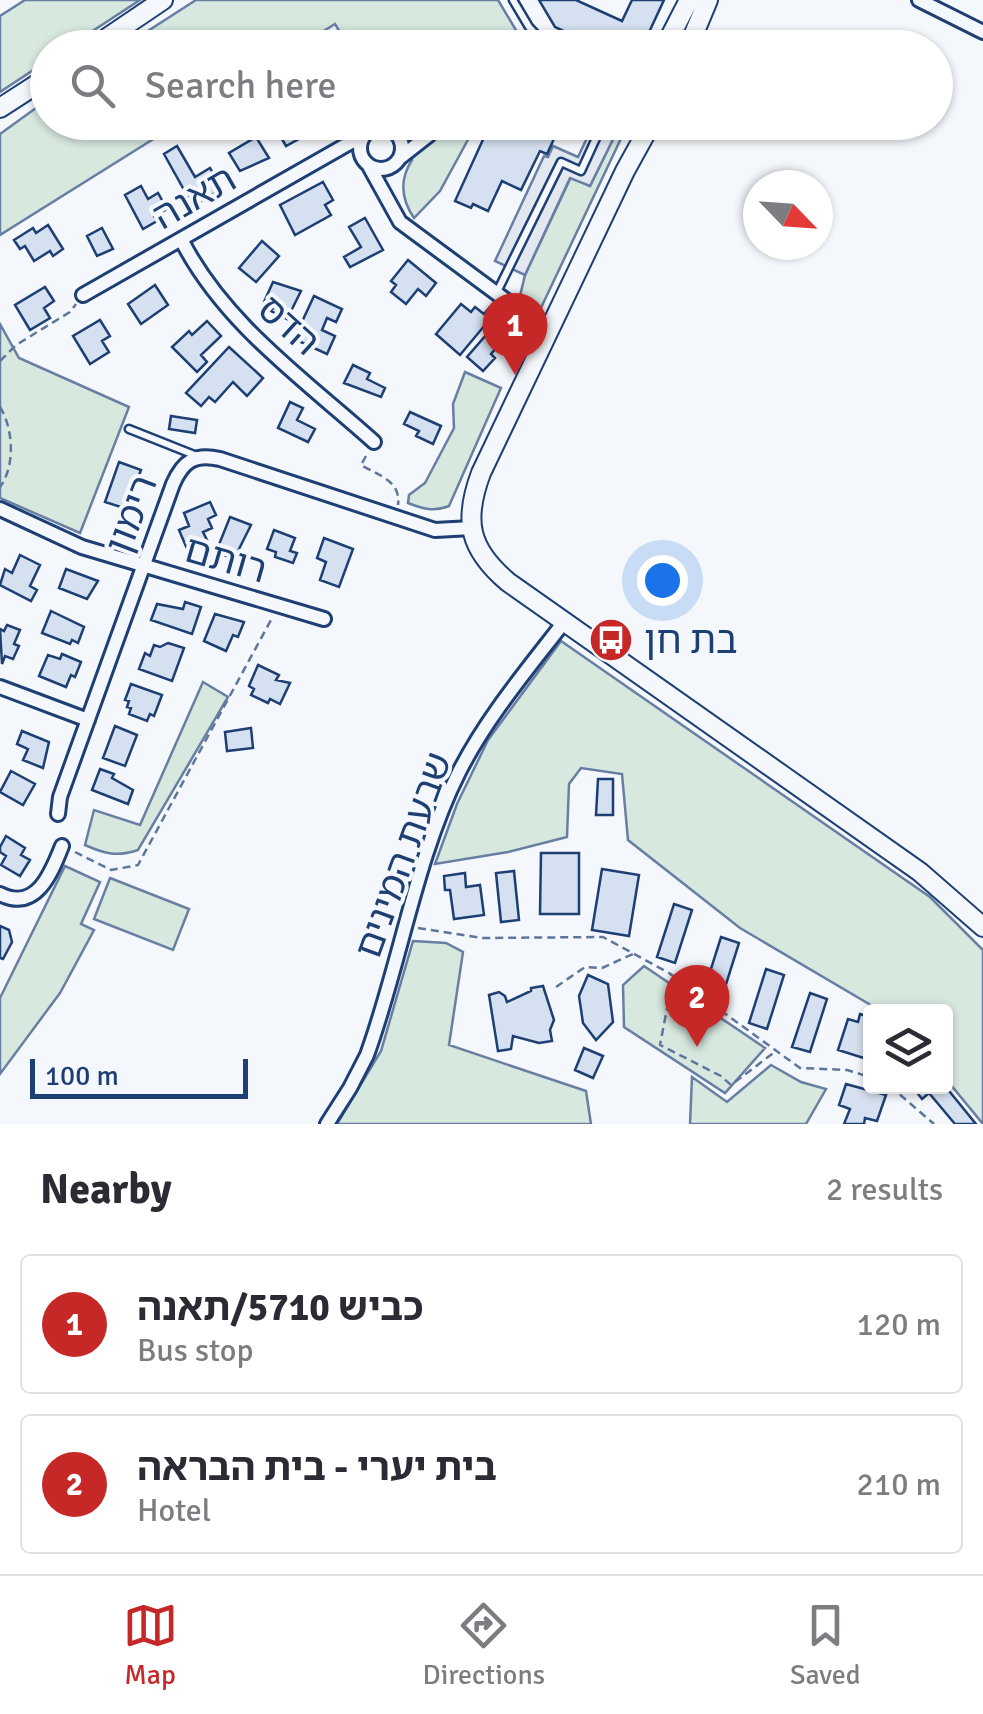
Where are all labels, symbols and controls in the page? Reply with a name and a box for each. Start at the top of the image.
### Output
search box [30,30,953,140]
icon: search [65,58,120,113]
text: Search here [145,62,337,109]
street label: תאנה [144,155,244,240]
north arrow [743,170,833,260]
street label: הדס [248,285,330,365]
pin: 1 [482,292,548,375]
street label: רימון [95,468,168,560]
street label: רותם [179,525,272,594]
your location [637,555,688,606]
bus stop icon: בת חן [588,617,634,663]
place label: בת חן [644,617,738,664]
street label: שבעת המינים [345,746,462,964]
pin: 2 [664,964,730,1047]
map controls [863,1004,953,1094]
button: layers [863,1004,953,1094]
scale bar [30,1054,248,1098]
text: 100 m [45,1059,119,1093]
text: Nearby [40,1164,172,1215]
text: 2 results [826,1170,943,1209]
text: כביש 5710/תאנה [137,1284,423,1331]
text: 1 [66,1305,83,1344]
text: 120 m [857,1305,941,1344]
text: Bus stop [137,1331,253,1370]
text: בית יערי - בית הבראה [137,1444,497,1491]
text: 2 [66,1465,83,1504]
text: 210 m [857,1465,941,1504]
text: Hotel [137,1491,211,1530]
tab: Map [123,1598,178,1692]
tab: Directions [423,1598,545,1692]
tab: Saved [790,1598,860,1692]

